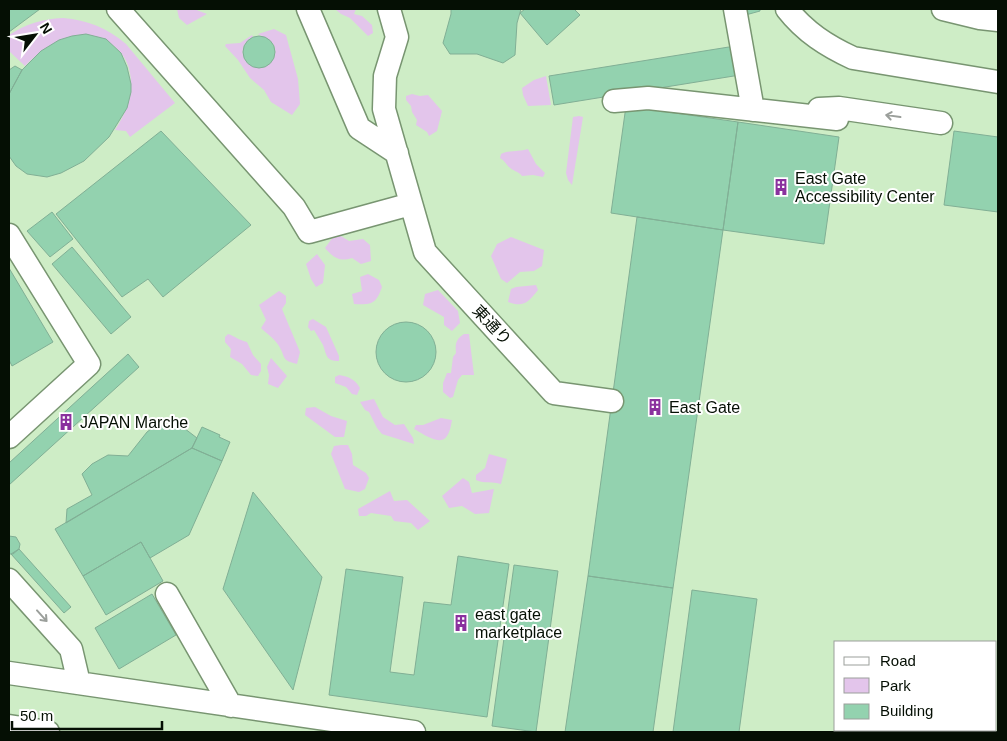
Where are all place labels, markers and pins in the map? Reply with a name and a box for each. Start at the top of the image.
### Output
place label: East Gate Accessibility Center [795,170,935,205]
building icon: East Gate Accessibility Center [771,177,791,197]
building icon: East Gate [645,397,665,417]
place label: East Gate [669,399,740,416]
building icon: JAPAN Marche [56,412,76,432]
place label: JAPAN Marche [80,414,188,431]
place label: east gate marketplace [475,606,562,641]
building icon: east gate marketplace [451,613,471,633]

